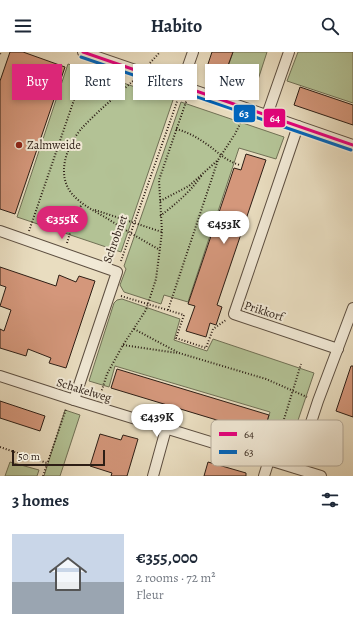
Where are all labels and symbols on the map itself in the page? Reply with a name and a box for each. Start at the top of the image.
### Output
line badge: 63 [233,104,256,123]
text: 63 [239,106,249,121]
line badge: 64 [263,108,286,128]
text: 64 [270,111,280,126]
place label: Zalmweide [27,137,81,153]
marker: Zalmweide [14,140,24,150]
pin: €355K [34,206,90,240]
pin: €453K [196,211,252,245]
street label: Schrobnet [99,213,131,265]
street label: Prikkorf [242,297,288,326]
street label: Schakelweg [55,374,113,406]
pin: €439K [129,404,185,438]
legend [211,420,343,466]
text: 64 [244,427,254,442]
text: 63 [244,445,254,460]
scale bar [12,448,105,467]

